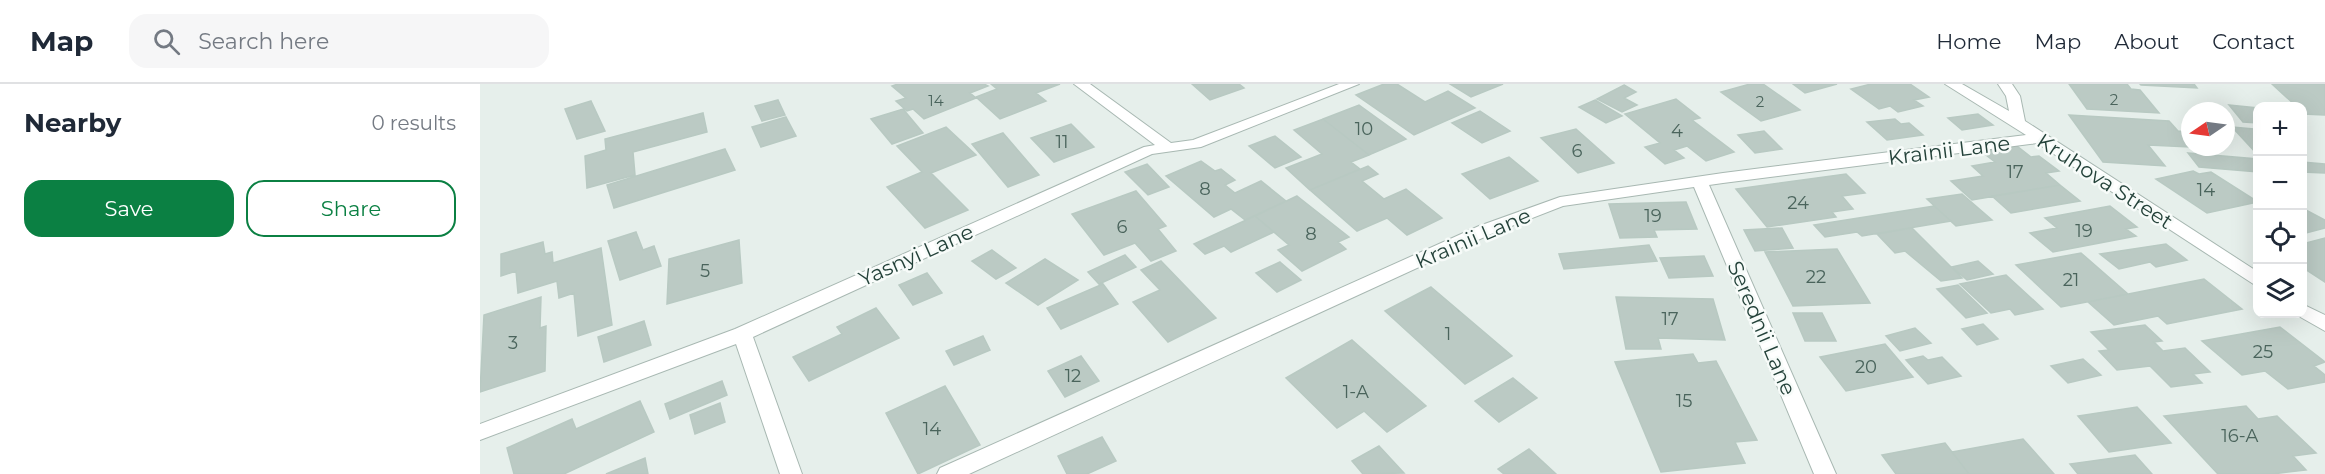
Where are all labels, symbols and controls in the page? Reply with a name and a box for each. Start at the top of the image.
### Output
search box [129,14,549,68]
text: Map [30,24,93,58]
icon: search [150,25,183,58]
text: Search here [198,28,329,55]
text: Home [1936,29,2001,54]
text: Map [2034,29,2081,54]
text: About [2114,29,2179,54]
text: Contact [2212,29,2295,54]
house number: 2 [2110,90,2118,109]
house number: 14 [928,91,944,110]
house number: 2 [1756,92,1764,111]
north arrow [2181,102,2235,156]
map controls [2253,102,2307,318]
button: + [2253,102,2307,156]
text: Nearby [24,107,121,139]
text: 0 results [371,111,456,135]
house number: 10 [1355,118,1373,140]
house number: 4 [1671,120,1683,142]
street label: Kruhova Street [2033,128,2177,234]
street label: Krainii Lane [1886,130,2012,170]
house number: 11 [1056,131,1069,153]
house number: 6 [1572,140,1583,162]
button: − [2253,156,2307,210]
house number: 17 [2006,161,2024,183]
house number: 8 [1199,178,1211,200]
house number: 14 [2197,179,2215,201]
button: Save [24,180,234,237]
button: Share [246,180,456,237]
house number: 24 [1787,192,1809,214]
street label: Krainii Lane [1412,202,1534,274]
house number: 19 [1644,205,1662,227]
button: locate [2253,210,2307,264]
house number: 6 [1117,216,1128,238]
street label: Yasnyi Lane [855,219,977,291]
house number: 19 [2075,220,2093,242]
house number: 8 [1305,223,1317,245]
street label: Serednii Lane [1722,257,1802,399]
house number: 5 [700,260,710,282]
button: layers [2253,264,2307,318]
house number: 22 [1806,266,1826,288]
house number: 21 [2063,269,2079,291]
house number: 17 [1661,308,1679,330]
house number: 1 [1445,323,1451,345]
house number: 3 [508,332,518,354]
house number: 25 [2253,341,2273,363]
house number: 20 [1855,356,1877,378]
house number: 12 [1065,365,1081,387]
house number: 1-А [1343,381,1370,403]
house number: 15 [1676,390,1692,412]
house number: 14 [923,418,941,440]
house number: 16-А [2221,425,2259,447]

